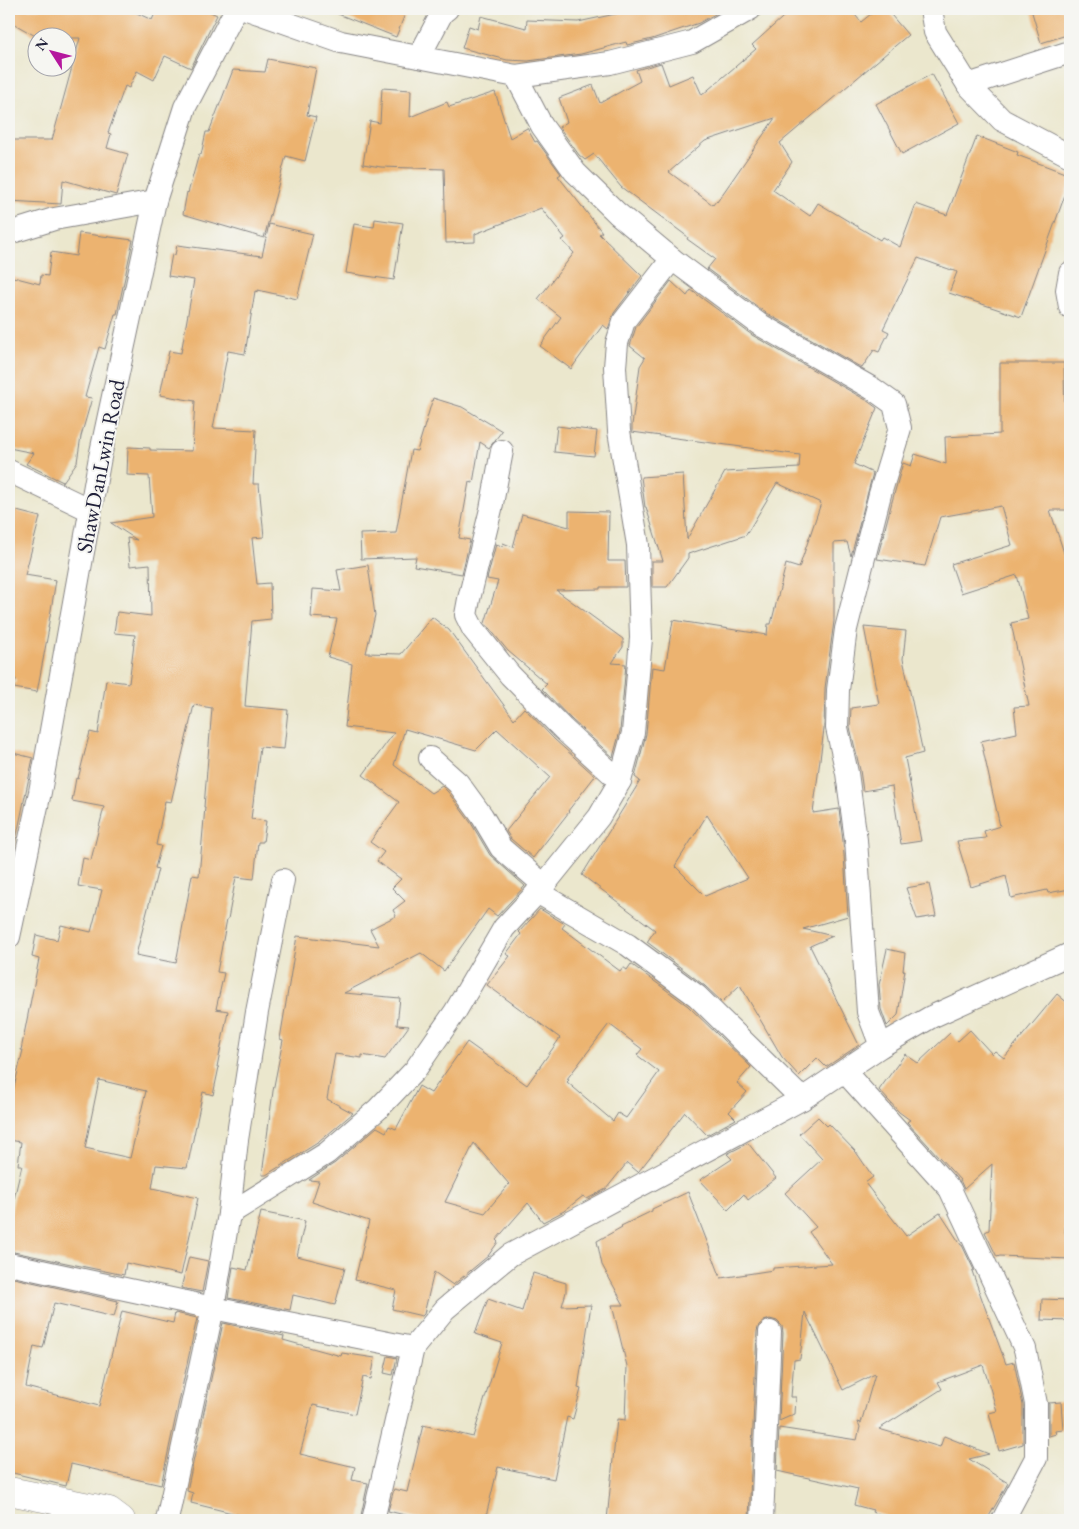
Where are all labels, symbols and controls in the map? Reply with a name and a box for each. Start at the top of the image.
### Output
north arrow [28,28,78,78]
text: N [31,34,52,54]
street label: ShawDanLwin Road [69,376,132,555]

